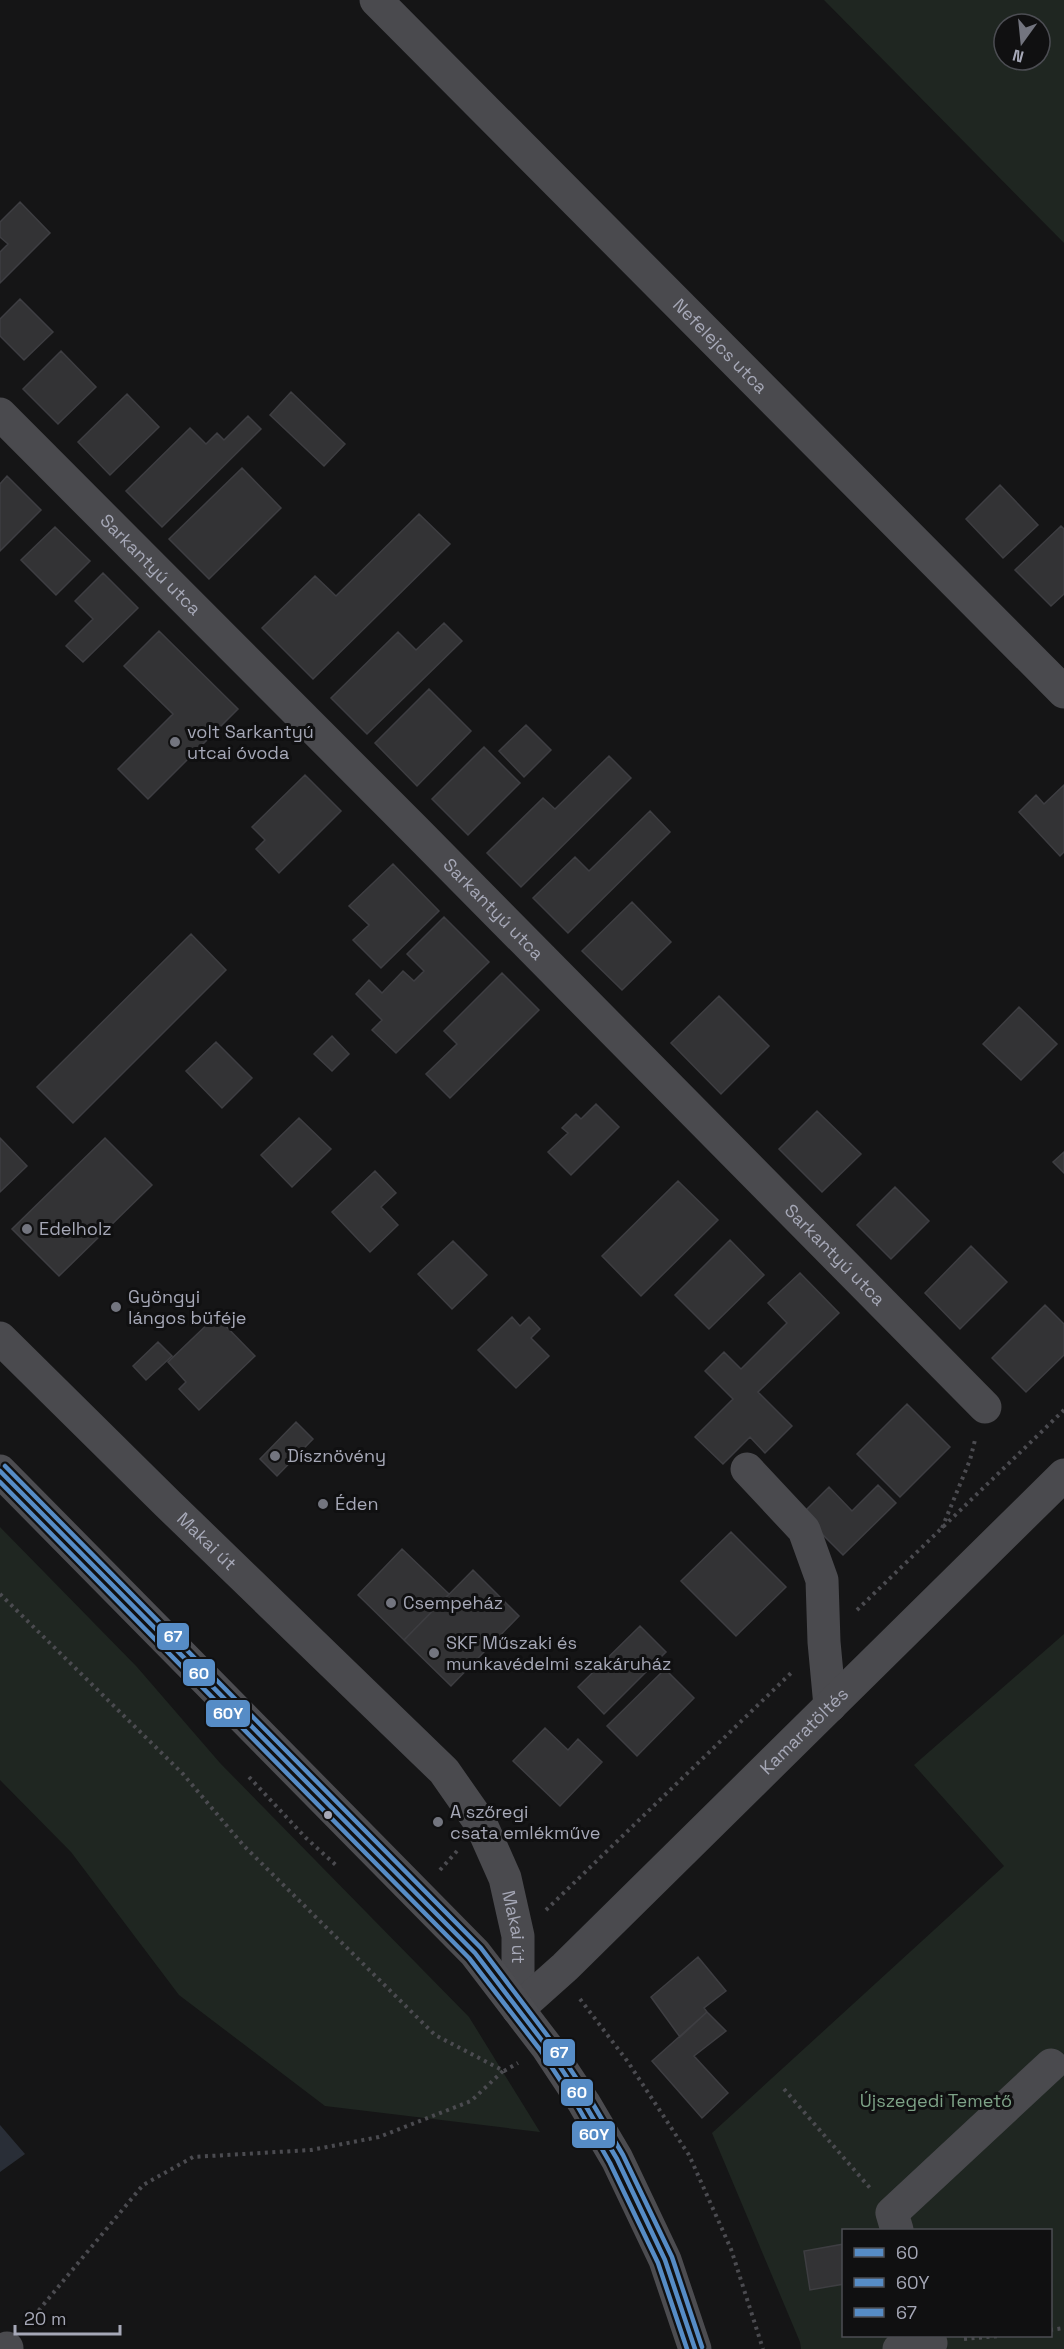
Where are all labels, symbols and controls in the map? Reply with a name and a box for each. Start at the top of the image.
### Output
north arrow [992,12,1052,72]
text: N [1010,44,1026,68]
street label: Nefelejcs utca [668,293,773,398]
street label: Sarkantyú utca [95,509,206,620]
place label: volt Sarkantyú utcai óvoda [187,720,314,764]
marker: volt Sarkantyú utcai óvoda [168,735,182,749]
street label: Sarkantyú utca [438,853,549,965]
street label: Sarkantyú utca [780,1199,890,1310]
place label: Edelholz [39,1217,112,1240]
marker: Edelholz [20,1222,34,1236]
place label: Gyöngyi lángos büféje [128,1285,246,1329]
marker: Gyöngyi lángos büféje [109,1300,123,1314]
place label: Dísznövény [287,1444,386,1467]
marker: Dísznövény [268,1449,282,1463]
place label: Éden [335,1492,378,1515]
marker: Éden [316,1497,330,1511]
street label: Makai út [172,1507,242,1575]
place label: Csempeház [403,1591,503,1614]
marker: Csempeház [384,1596,398,1610]
line badge: 67 [156,1622,190,1651]
text: 67 [164,1626,182,1647]
place label: SKF Műszaki és munkavédelmi szakáruház [446,1631,671,1675]
marker: SKF Műszaki és munkavédelmi szakáruház [427,1646,441,1660]
line badge: 60 [182,1658,216,1687]
text: 60 [189,1663,209,1684]
street label: Kamaratöltés [755,1682,853,1779]
line badge: 60Y [205,1699,251,1728]
text: 60Y [213,1703,243,1724]
place label: A szőregi csata emlékműve [450,1800,600,1844]
unlabelled marker [322,1809,334,1821]
marker: A szőregi csata emlékműve [431,1815,445,1829]
street label: Makai út [497,1888,530,1964]
line badge: 67 [542,2038,576,2067]
text: 67 [550,2042,568,2063]
line badge: 60 [560,2078,594,2107]
text: 60 [567,2082,587,2103]
park label: Újszegedi Temető [860,2089,1012,2112]
line badge: 60Y [571,2120,616,2149]
text: 60Y [579,2124,609,2145]
legend [842,2229,1052,2337]
text: 60 [896,2241,919,2264]
text: 60Y [896,2271,930,2294]
scale bar [15,2298,120,2336]
text: 67 [896,2301,917,2324]
text: 20 m [24,2307,67,2330]

